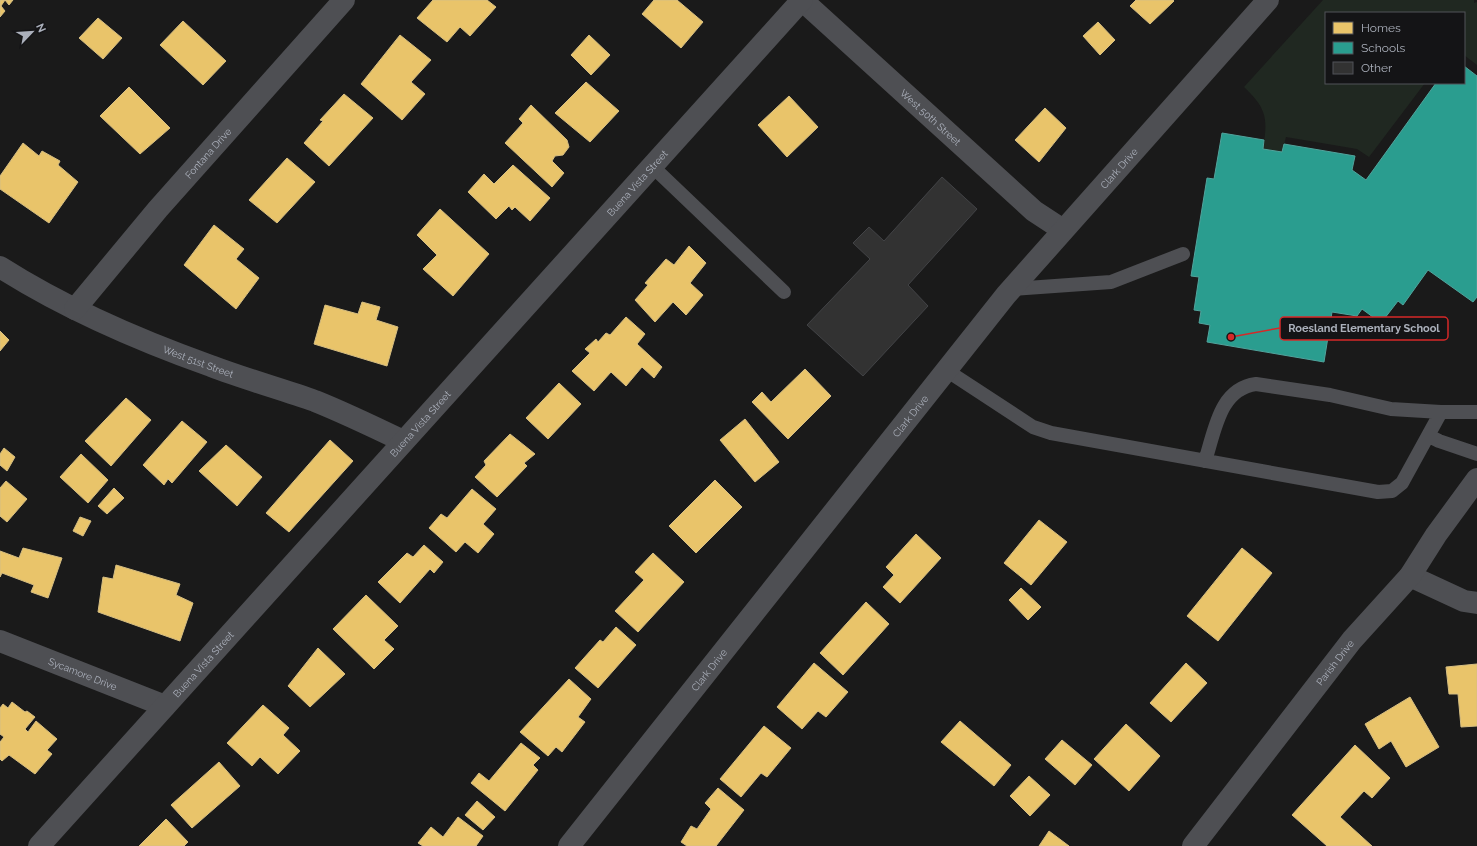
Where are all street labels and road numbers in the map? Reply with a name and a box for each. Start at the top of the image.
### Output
street label: West 50th Street [898,87,963,148]
street label: Fontana Drive [183,126,234,181]
street label: Clark Drive [1098,146,1140,191]
street label: Buena Vista Street [605,147,670,218]
street label: West 51st Street [161,344,236,380]
street label: Buena Vista Street [388,388,453,459]
street label: Clark Drive [891,393,931,439]
street label: Buena Vista Street [171,629,236,700]
street label: Parish Drive [1314,638,1356,688]
street label: Clark Drive [689,647,729,693]
street label: Sycamore Drive [47,656,119,693]

